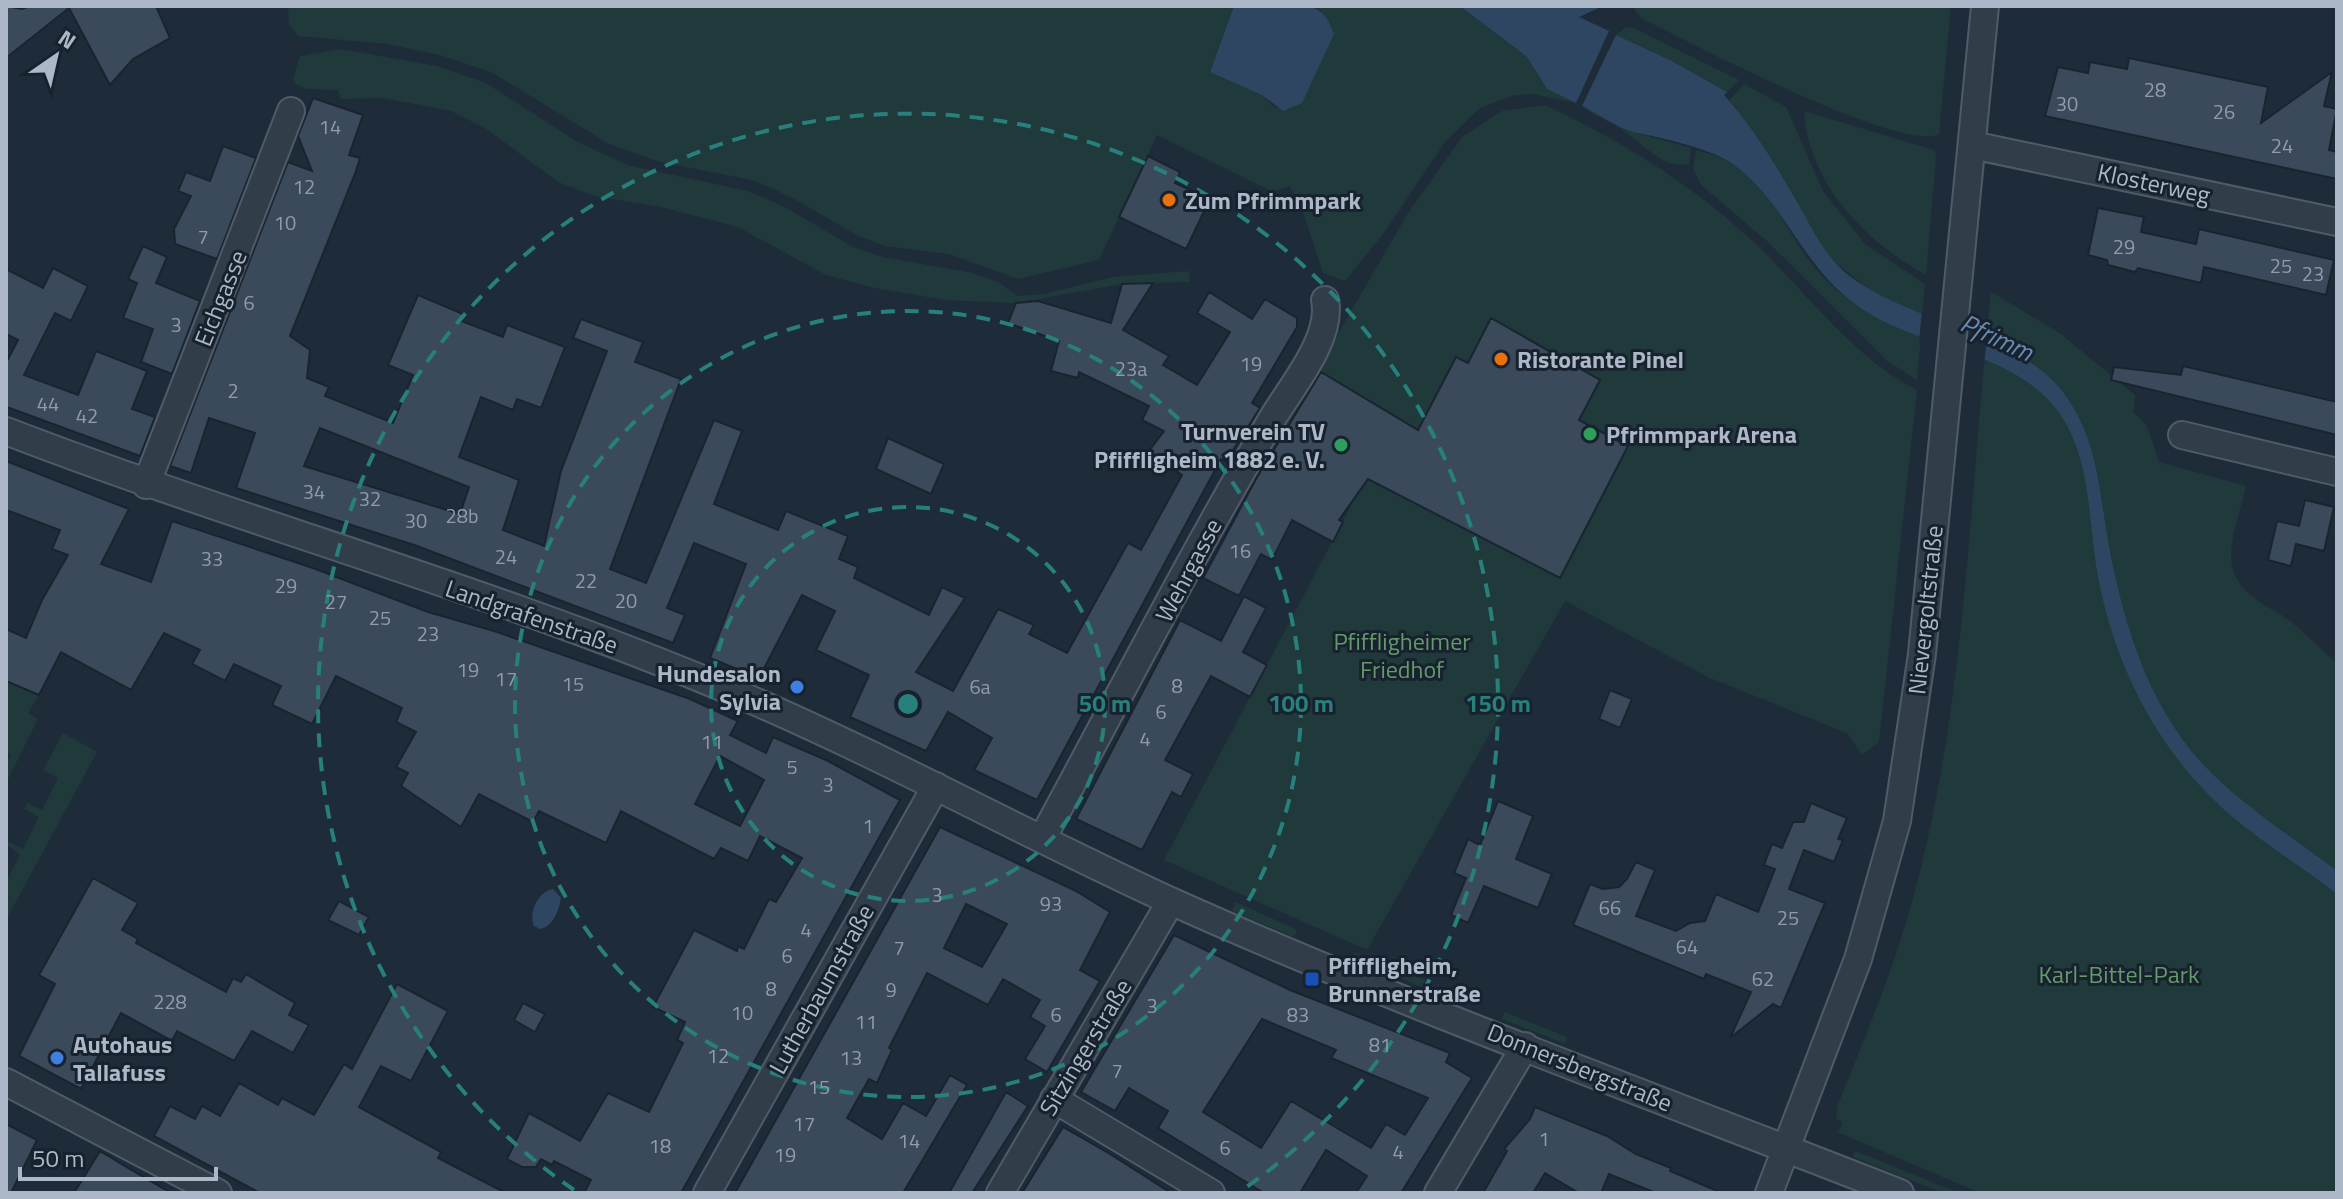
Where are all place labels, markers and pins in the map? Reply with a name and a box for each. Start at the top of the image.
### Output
place label: Zum Pfrimmpark [1185,182,1362,218]
marker: Zum Pfrimmpark [1160,191,1178,209]
place label: Ristorante Pinel [1517,341,1684,377]
marker: Ristorante Pinel [1492,350,1510,368]
place label: Turnverein TV Pfiffligheim 1882 e. V. [1094,413,1326,477]
place label: Pfrimmpark Arena [1606,416,1797,452]
marker: Pfrimmpark Arena [1581,425,1599,443]
marker: Turnverein TV Pfiffligheim 1882 e. V. [1332,436,1350,454]
place label: Hundesalon Sylvia [657,655,781,719]
marker: Hundesalon Sylvia [788,678,806,696]
centre of rings [894,690,922,718]
place label: Pfiffligheim, Brunnerstraße [1328,947,1481,1011]
marker: Pfiffligheim, Brunnerstraße [1303,970,1321,988]
place label: Autohaus Tallafuss [73,1026,172,1090]
marker: Autohaus Tallafuss [48,1049,66,1067]

